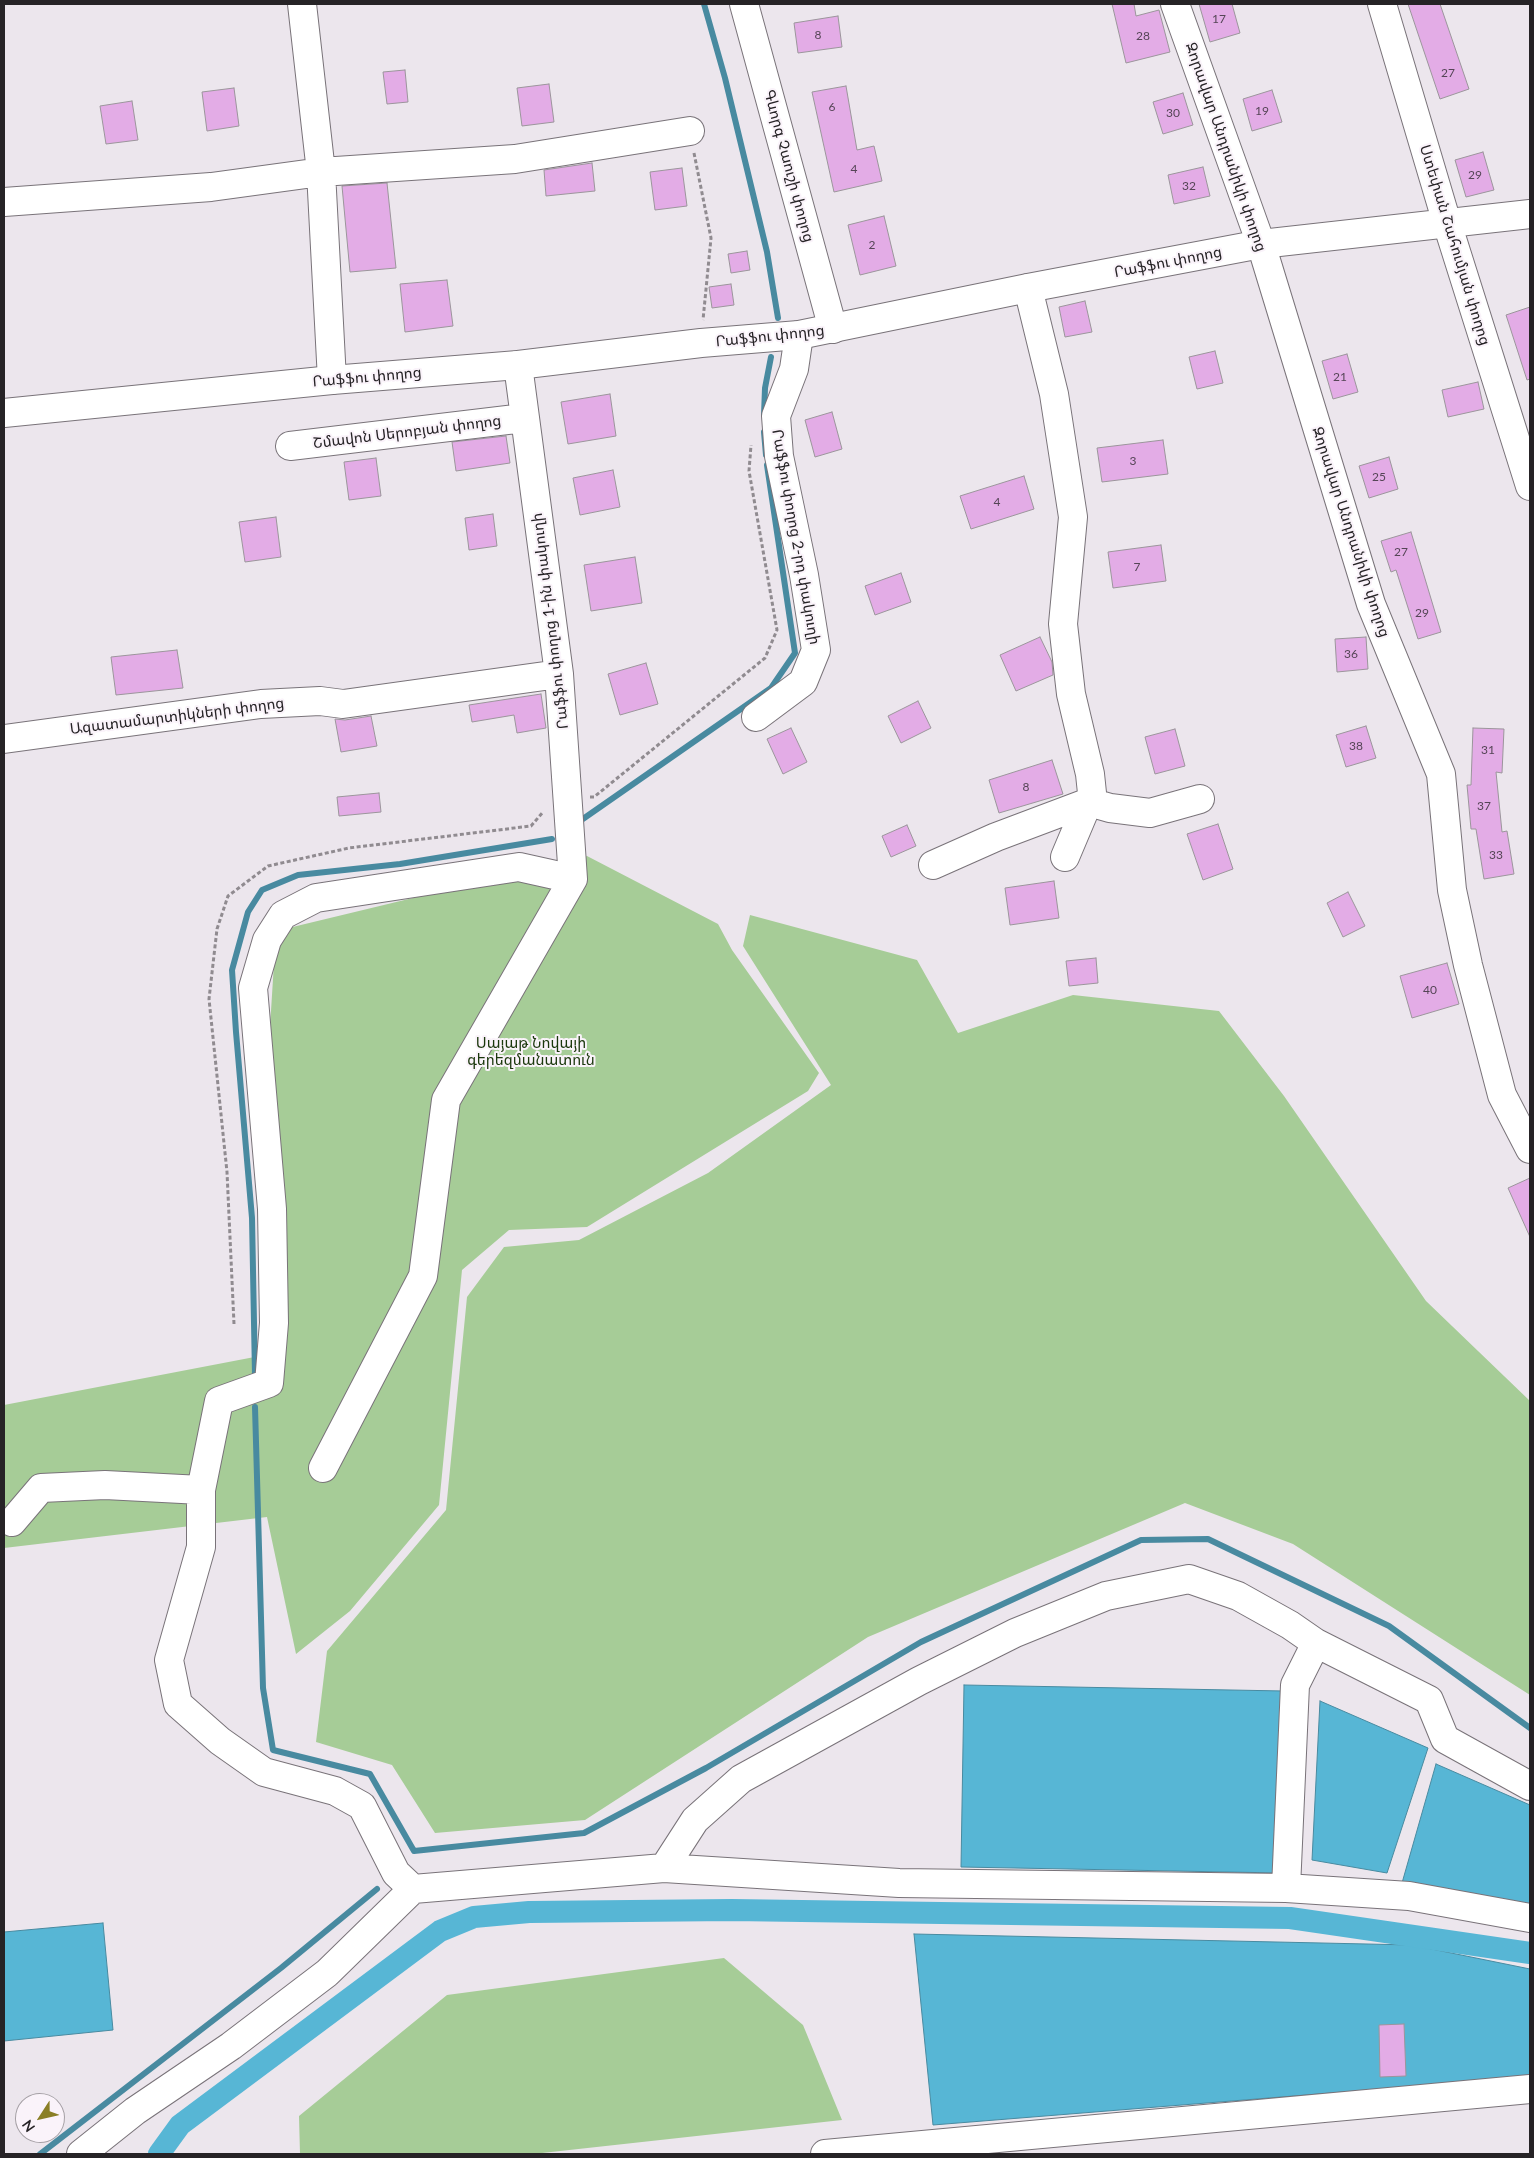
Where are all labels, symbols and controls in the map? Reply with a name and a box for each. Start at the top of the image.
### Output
house number: 17 [1212,12,1226,26]
house number: 8 [815,28,821,42]
house number: 28 [1136,29,1150,43]
street label: Զորավար Անդրանիկի փողոց [1182,40,1270,254]
house number: 27 [1441,66,1455,80]
street label: Գևորգ Չաուշի փողոց [760,88,818,244]
house number: 6 [829,100,835,114]
house number: 19 [1255,104,1269,118]
house number: 30 [1166,106,1180,120]
street label: Ստեփան Շահումյան փողոց [1416,142,1494,348]
house number: 4 [851,162,857,176]
house number: 29 [1468,168,1482,182]
house number: 32 [1182,179,1196,193]
house number: 2 [869,238,875,252]
street label: Րաֆֆու փողոց [1113,243,1223,281]
street label: Րաֆֆու փողոց [715,321,825,351]
street label: Րաֆֆու փողոց [312,363,422,391]
house number: 21 [1333,370,1347,384]
street label: Շմավոն Սերոբյան փողոց [312,412,502,452]
street label: Զորավար Անդրանիկի փողոց [1308,424,1394,640]
street label: Րաֆֆու փողոց 2-րդ փակուղի [768,428,824,646]
house number: 3 [1130,454,1136,468]
house number: 25 [1372,470,1386,484]
house number: 4 [994,495,1000,509]
street label: Րաֆֆու փողոց 1-ին փակուղի [528,512,572,730]
house number: 27 [1394,545,1408,559]
house number: 7 [1134,560,1140,574]
house number: 29 [1415,606,1429,620]
house number: 36 [1344,647,1358,661]
street label: Ազատամարտիկների փողոց [69,694,285,738]
house number: 38 [1349,739,1363,753]
house number: 31 [1481,743,1495,757]
house number: 8 [1023,780,1029,794]
house number: 37 [1477,799,1491,813]
house number: 33 [1489,848,1503,862]
house number: 40 [1423,983,1437,997]
park label: Սայաթ Նովայի գերեզմանատուն [467,1034,595,1069]
north arrow [15,2093,65,2143]
text: N [18,2117,38,2136]

